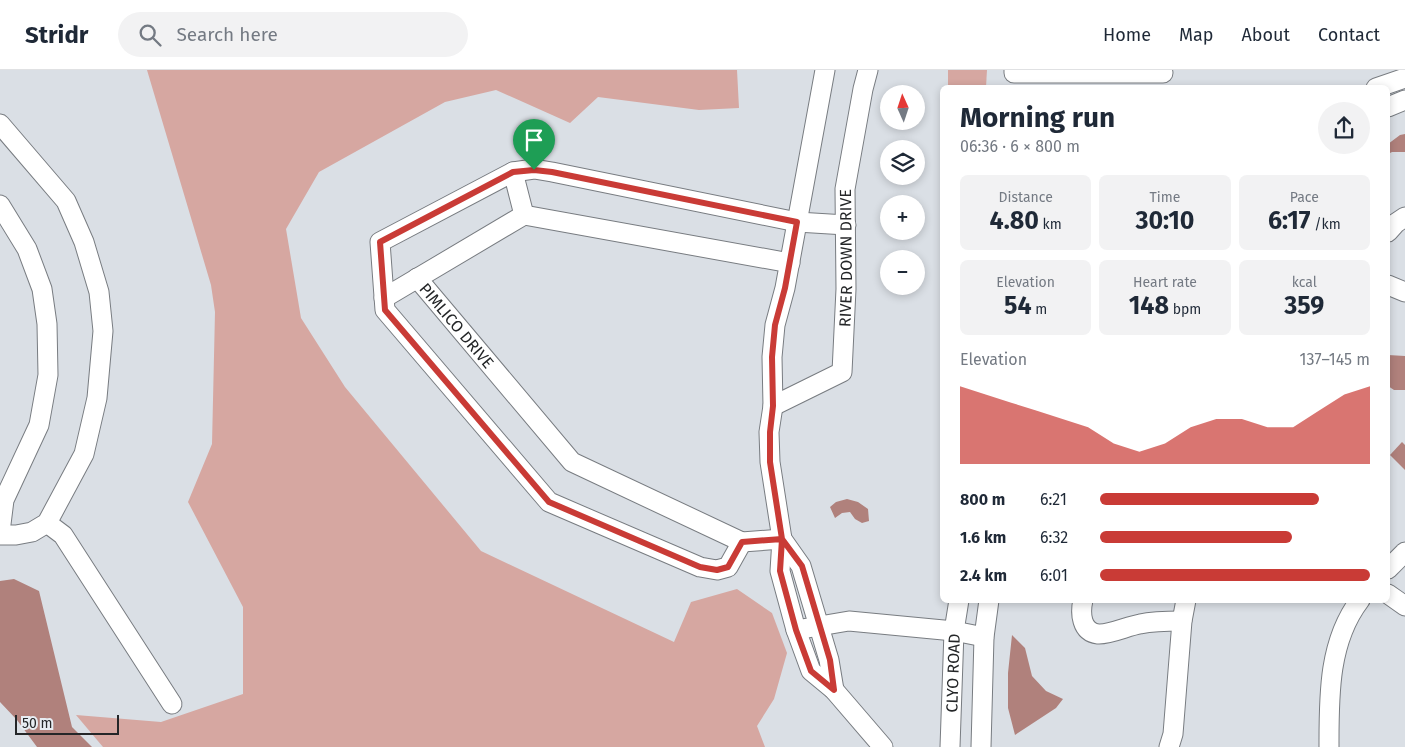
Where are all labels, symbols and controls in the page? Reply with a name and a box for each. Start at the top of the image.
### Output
search box [118,12,468,57]
text: Stridr [25,21,88,49]
icon: search [136,21,164,49]
text: Search here [176,23,278,46]
text: Home [1103,24,1151,46]
text: Map [1179,24,1213,46]
text: About [1241,24,1290,46]
text: Contact [1318,24,1380,46]
north arrow [880,85,925,130]
map controls [880,85,925,295]
text: Morning run [960,101,1115,134]
button: share [1318,102,1370,154]
pin [513,119,555,170]
icon: arrive [520,126,548,154]
text: 06:36 · 6 × 800 m [960,137,1080,156]
button: layers [880,140,925,185]
street label: RIVER DOWN DRIVE [835,189,856,327]
text: Distance [999,189,1053,206]
text: Time [1150,189,1180,206]
text: Pace [1290,189,1319,206]
button: + [880,195,925,240]
text: 4.80 [990,206,1039,236]
text: 30:10 [1135,206,1195,236]
text: 6:17 [1268,206,1311,236]
text: km [1039,216,1062,233]
text: /km [1311,216,1341,233]
button: − [880,250,925,295]
text: Elevation [996,274,1055,291]
text: Heart rate [1133,274,1197,291]
text: kcal [1292,274,1317,291]
street label: PIMLICO DRIVE [416,279,498,372]
text: 54 [1004,291,1032,321]
text: 148 [1129,291,1169,321]
text: 359 [1284,291,1324,321]
text: m [1032,301,1047,318]
text: bpm [1169,301,1201,318]
text: Elevation [960,350,1027,369]
text: 137–145 m [1300,350,1370,369]
text: 800 m [960,490,1005,509]
text: 6:21 [1040,490,1067,509]
text: 1.6 km [960,528,1006,547]
text: 6:32 [1040,528,1068,547]
text: 2.4 km [960,566,1007,585]
text: 6:01 [1040,566,1068,585]
street label: CLYO ROAD [942,633,963,713]
scale bar [15,712,119,735]
text: 50 m [22,715,53,732]

